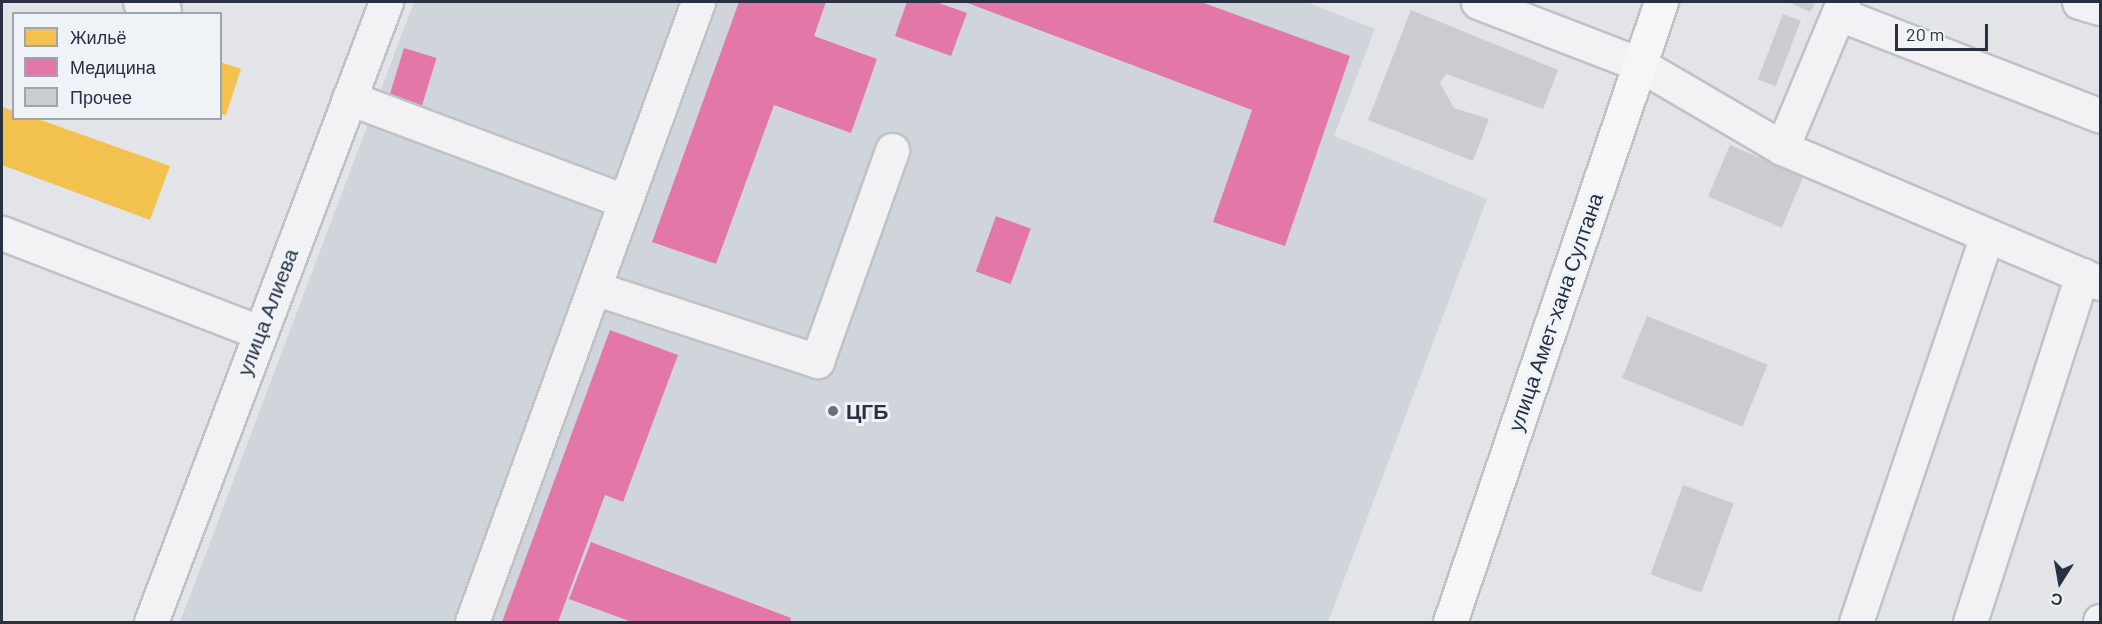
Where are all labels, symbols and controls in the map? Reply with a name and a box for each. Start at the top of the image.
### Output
legend [12,12,222,120]
scale bar [1898,12,1991,50]
text: 20 m [1906,23,1944,45]
text: Жильё [70,26,127,48]
text: Медицина [70,56,156,78]
text: Прочее [70,86,132,108]
street label: улица Амет-хана Султана [1502,189,1608,435]
street label: улица Алиева [231,245,303,379]
place label: ЦГБ [846,398,888,424]
marker: ЦГБ [824,402,842,420]
north arrow [2030,552,2090,612]
text: С [2049,590,2064,611]

